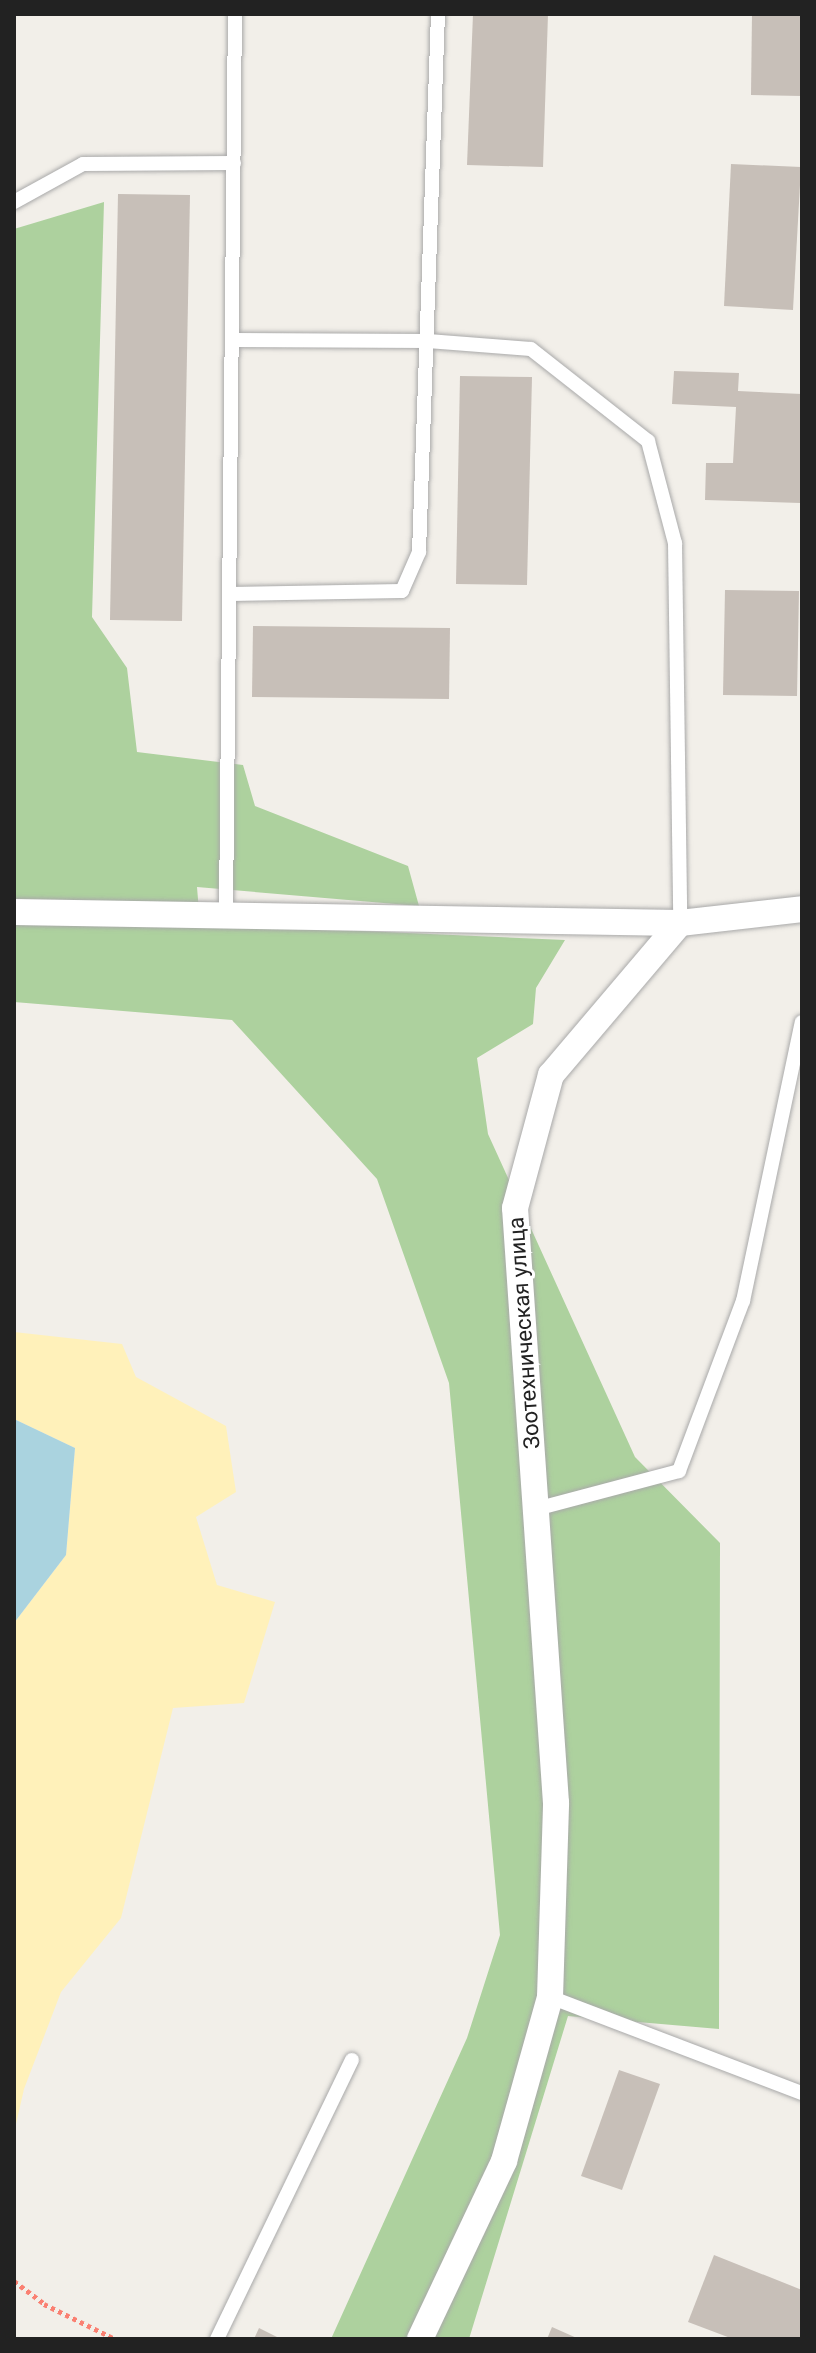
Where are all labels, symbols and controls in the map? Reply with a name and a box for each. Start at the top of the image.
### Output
street label: Зоотехническая улица [503,1216,545,1450]

